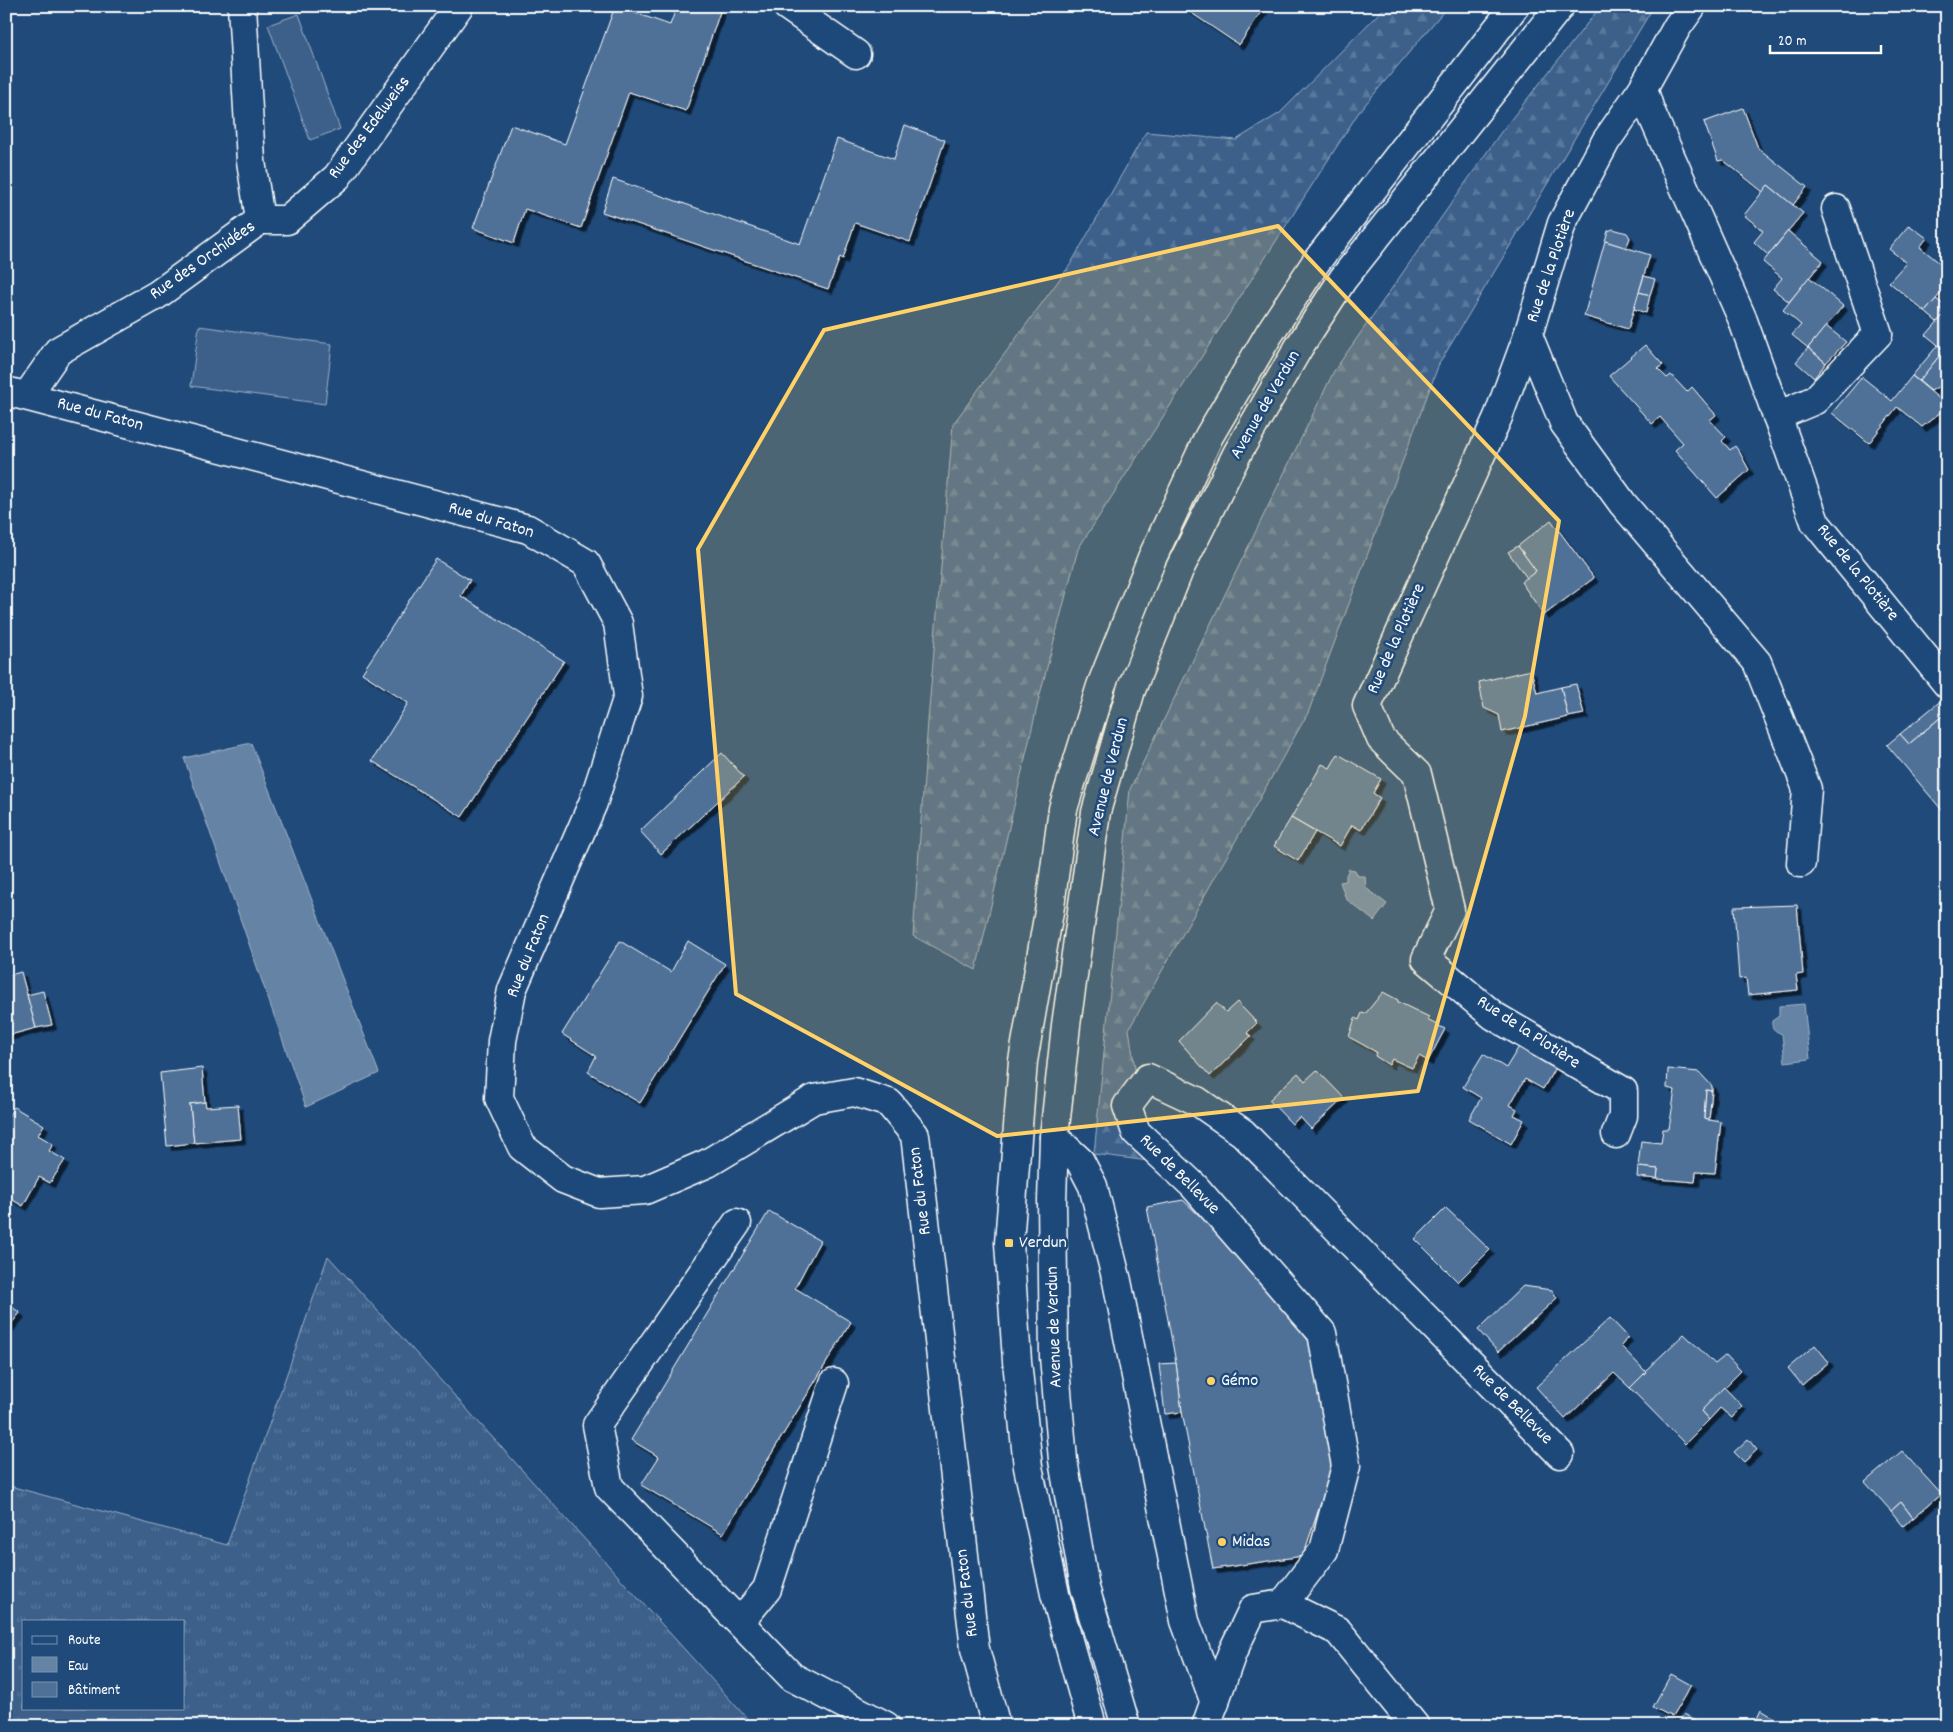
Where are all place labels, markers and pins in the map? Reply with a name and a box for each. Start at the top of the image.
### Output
place label: Verdun [1019,1231,1067,1256]
marker: Verdun [1003,1237,1015,1249]
place label: Gémo [1221,1369,1258,1394]
marker: Gémo [1205,1375,1217,1387]
place label: Midas [1232,1530,1270,1555]
marker: Midas [1216,1536,1228,1548]

